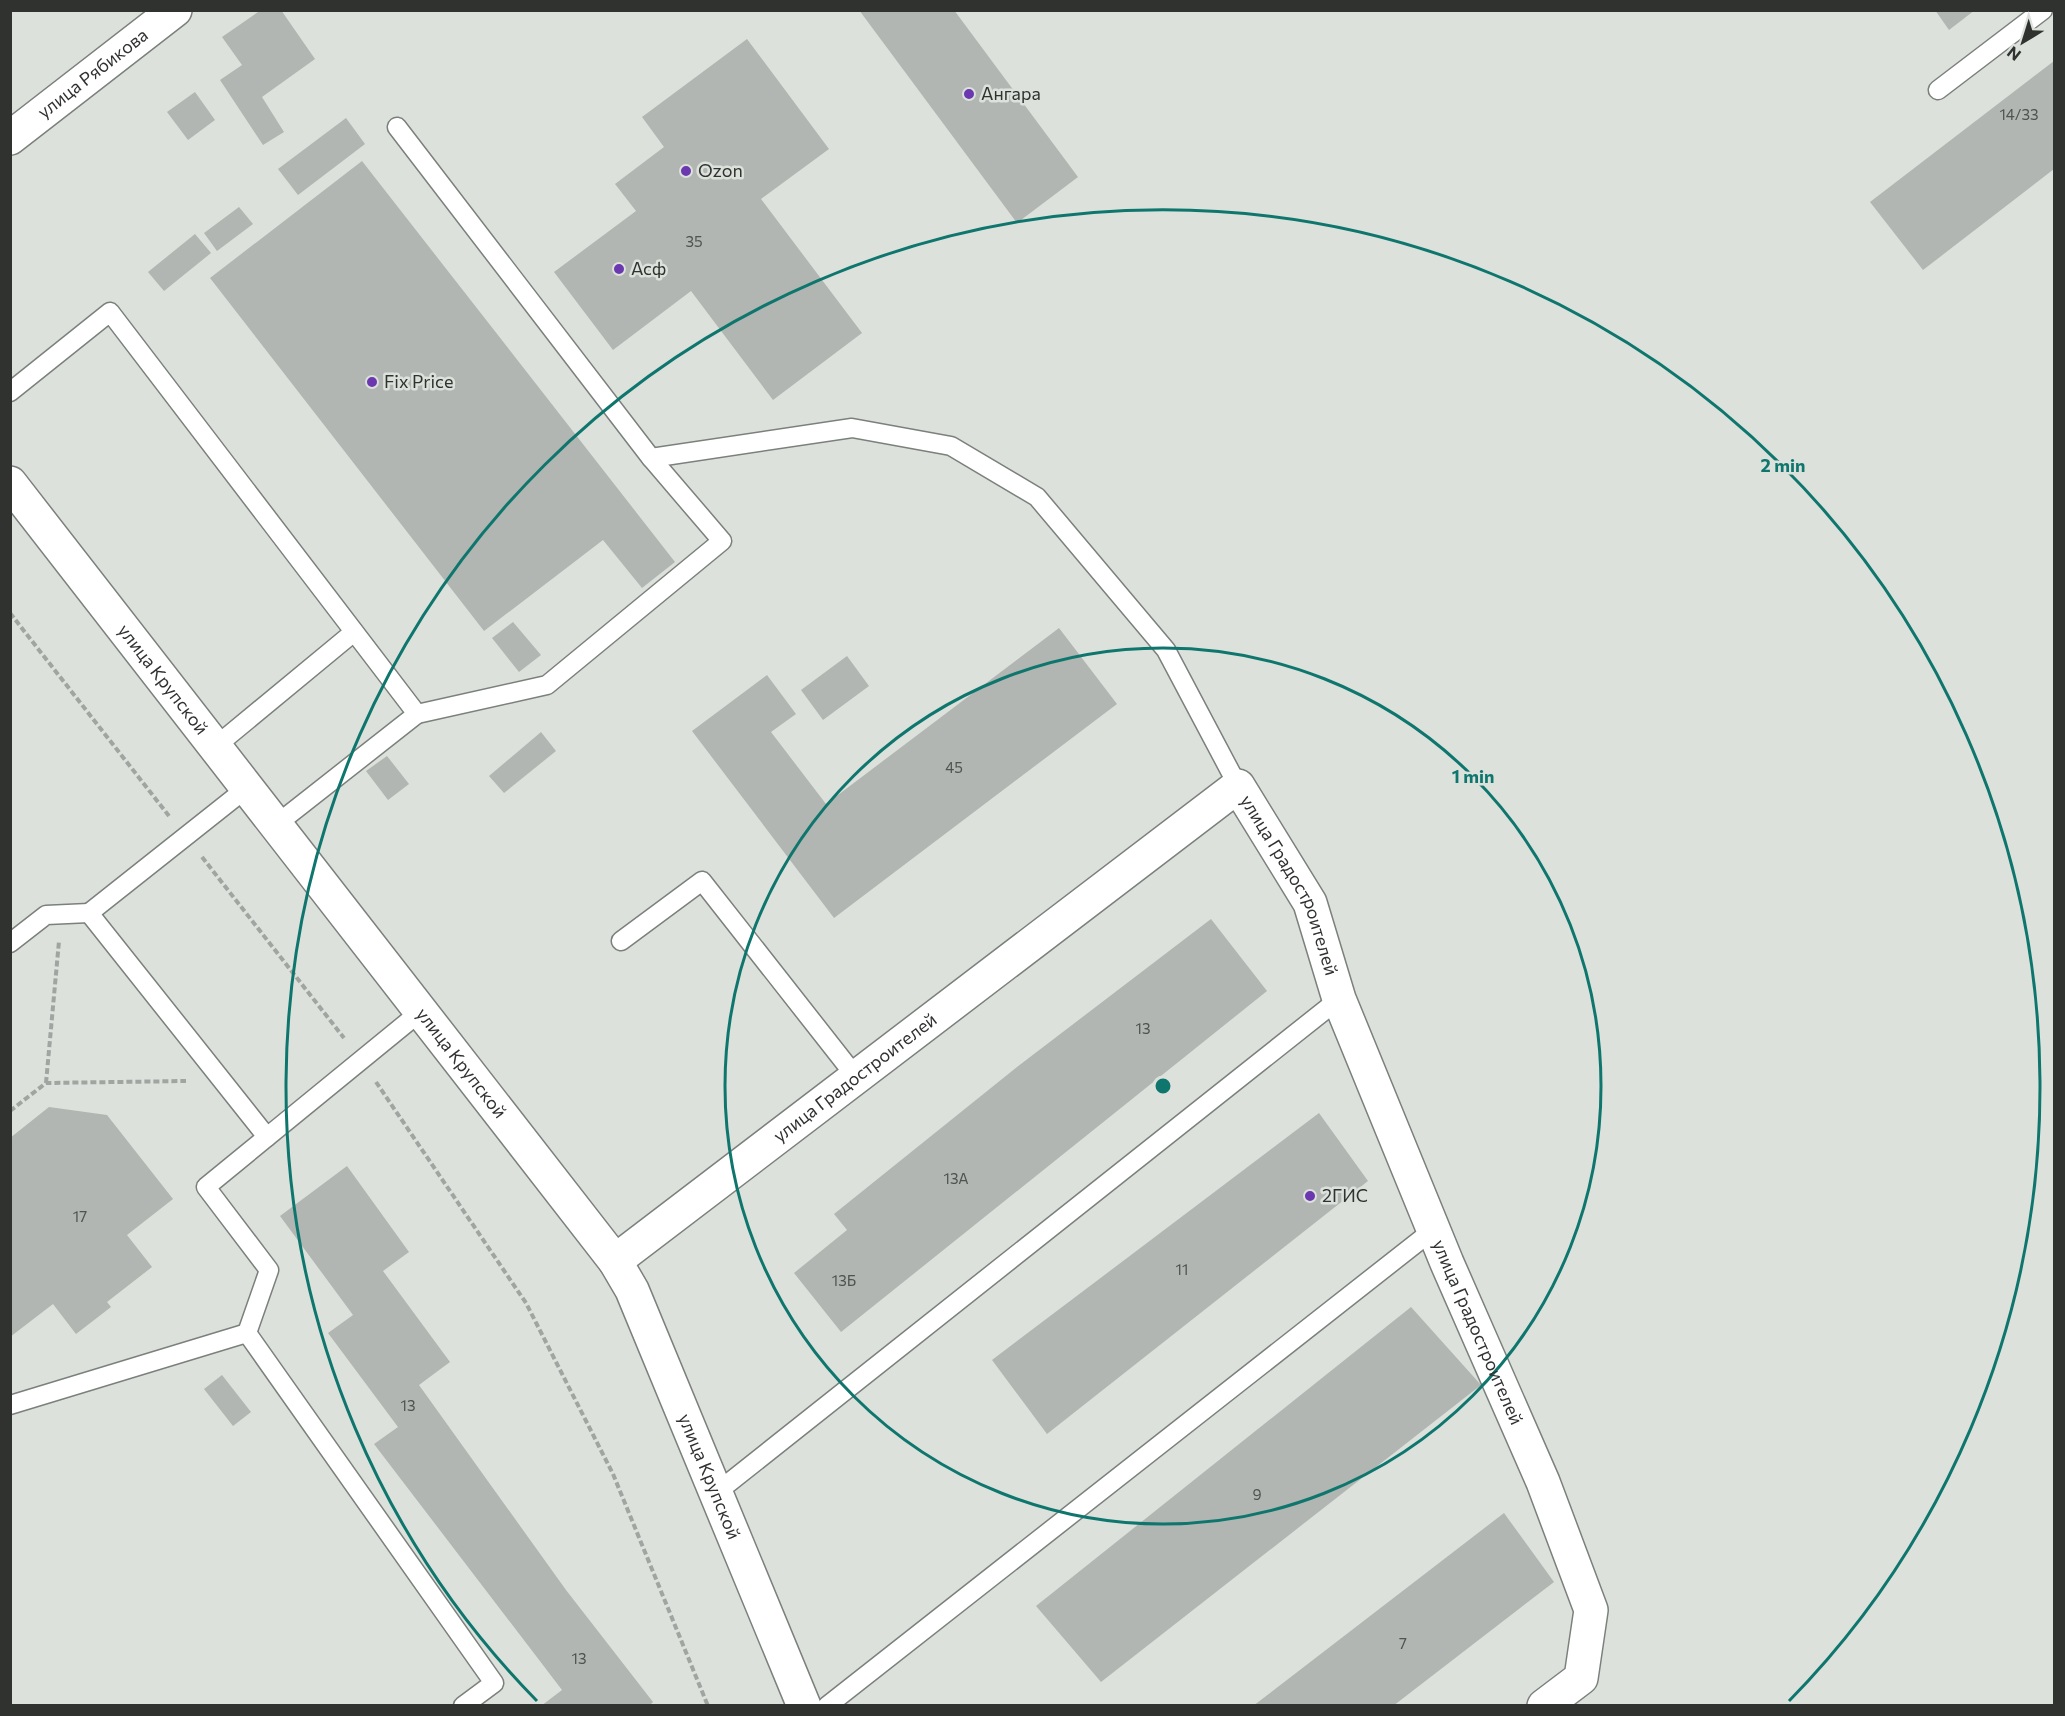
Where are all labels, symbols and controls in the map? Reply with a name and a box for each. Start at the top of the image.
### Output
north arrow [1993,12,2053,72]
street label: улица Рябикова [33,23,152,122]
text: N [2003,43,2024,65]
place label: Ангара [981,82,1041,104]
marker: Ангара [962,87,976,101]
house number: 14/33 [1999,105,2039,123]
place label: Ozon [698,159,743,181]
marker: Ozon [679,164,693,178]
house number: 35 [685,232,703,250]
place label: Асф [631,257,666,279]
marker: Асф [612,262,626,276]
place label: Fix Price [384,370,453,392]
marker: Fix Price [365,375,379,389]
text: 2 min [1761,454,1805,476]
street label: улица Крупской [114,619,213,739]
house number: 45 [945,758,963,776]
text: 1 min [1452,765,1494,787]
street label: улица Градостроителей [1236,791,1343,978]
street label: улица Крупской [412,1003,512,1122]
street label: улица Градостроителей [768,1008,941,1146]
house number: 13 [1136,1019,1150,1037]
centre of rings [1153,1076,1173,1096]
house number: 13А [944,1169,968,1187]
place label: 2ГИС [1322,1184,1368,1206]
marker: 2ГИС [1303,1189,1317,1203]
house number: 17 [73,1207,87,1225]
street label: улица Градостроителей [1429,1236,1528,1428]
house number: 11 [1176,1260,1188,1278]
house number: 13Б [832,1271,856,1289]
house number: 13 [401,1396,415,1414]
street label: улица Крупской [674,1410,746,1542]
house number: 9 [1252,1485,1262,1503]
house number: 7 [1399,1634,1407,1652]
house number: 13 [572,1649,586,1667]

